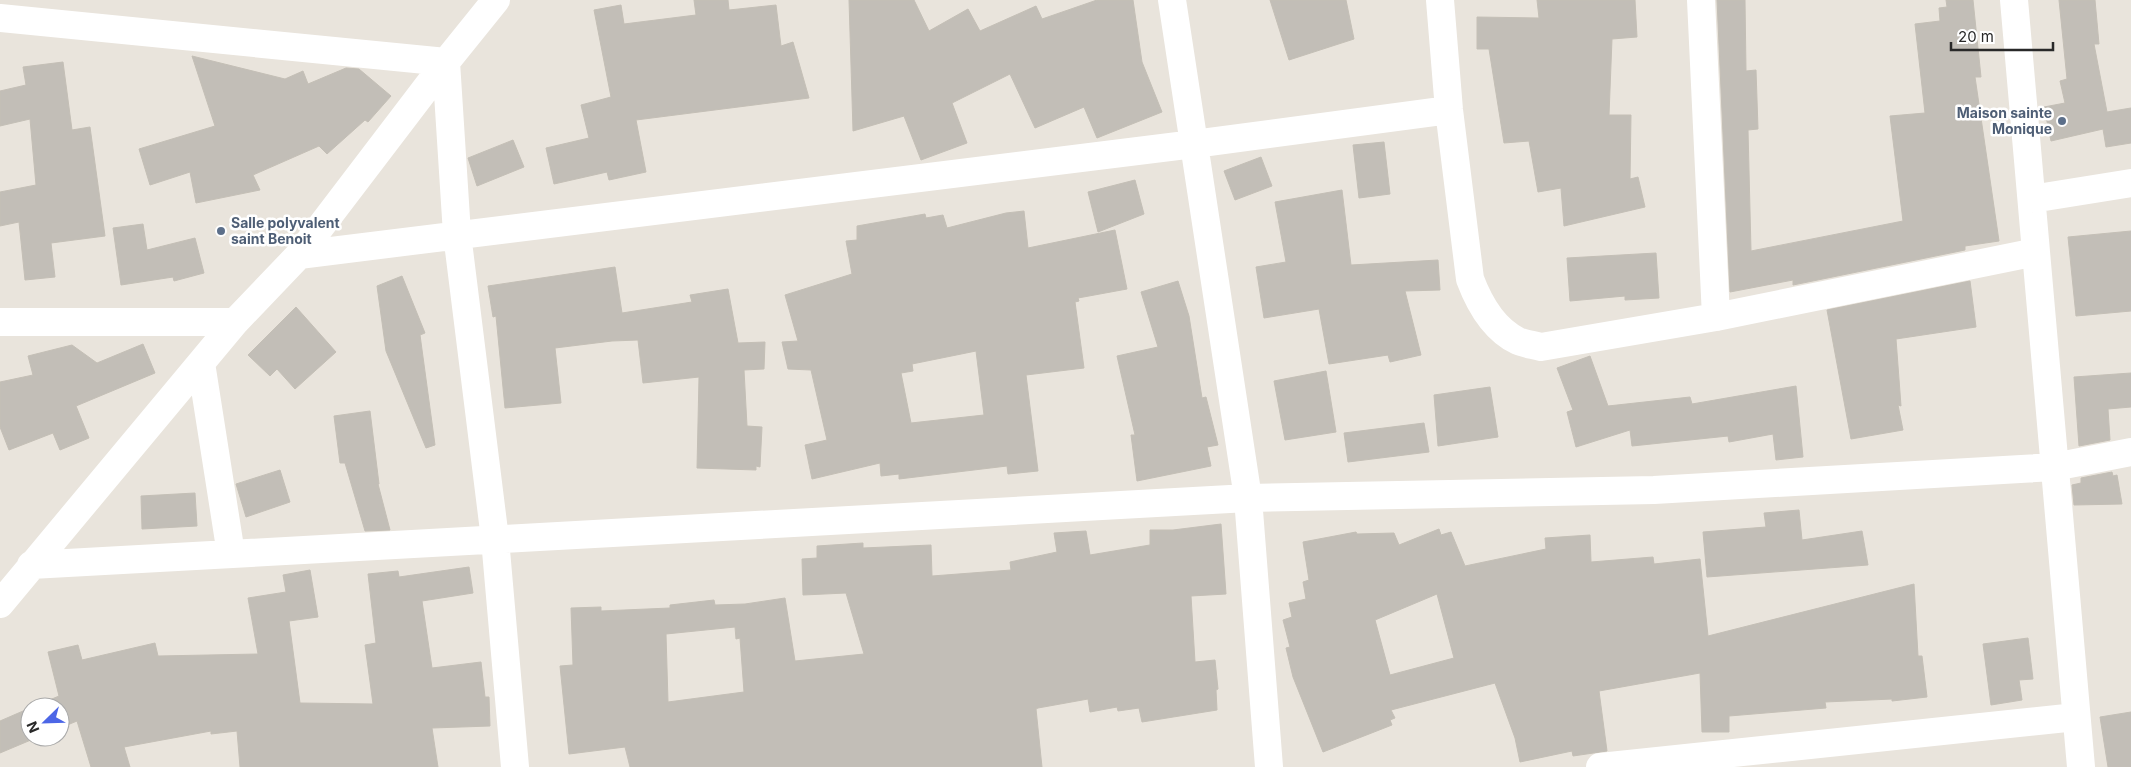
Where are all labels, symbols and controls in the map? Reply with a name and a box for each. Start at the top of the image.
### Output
scale bar [1951,20,2054,52]
text: 20 m [1958,27,1994,46]
place label: Maison sainte Monique [1957,104,2052,137]
marker: Maison sainte Monique [2056,115,2068,127]
place label: Salle polyvalent saint Benoit [231,214,340,247]
marker: Salle polyvalent saint Benoit [215,225,227,237]
north arrow [20,697,70,747]
text: N [23,719,42,736]

